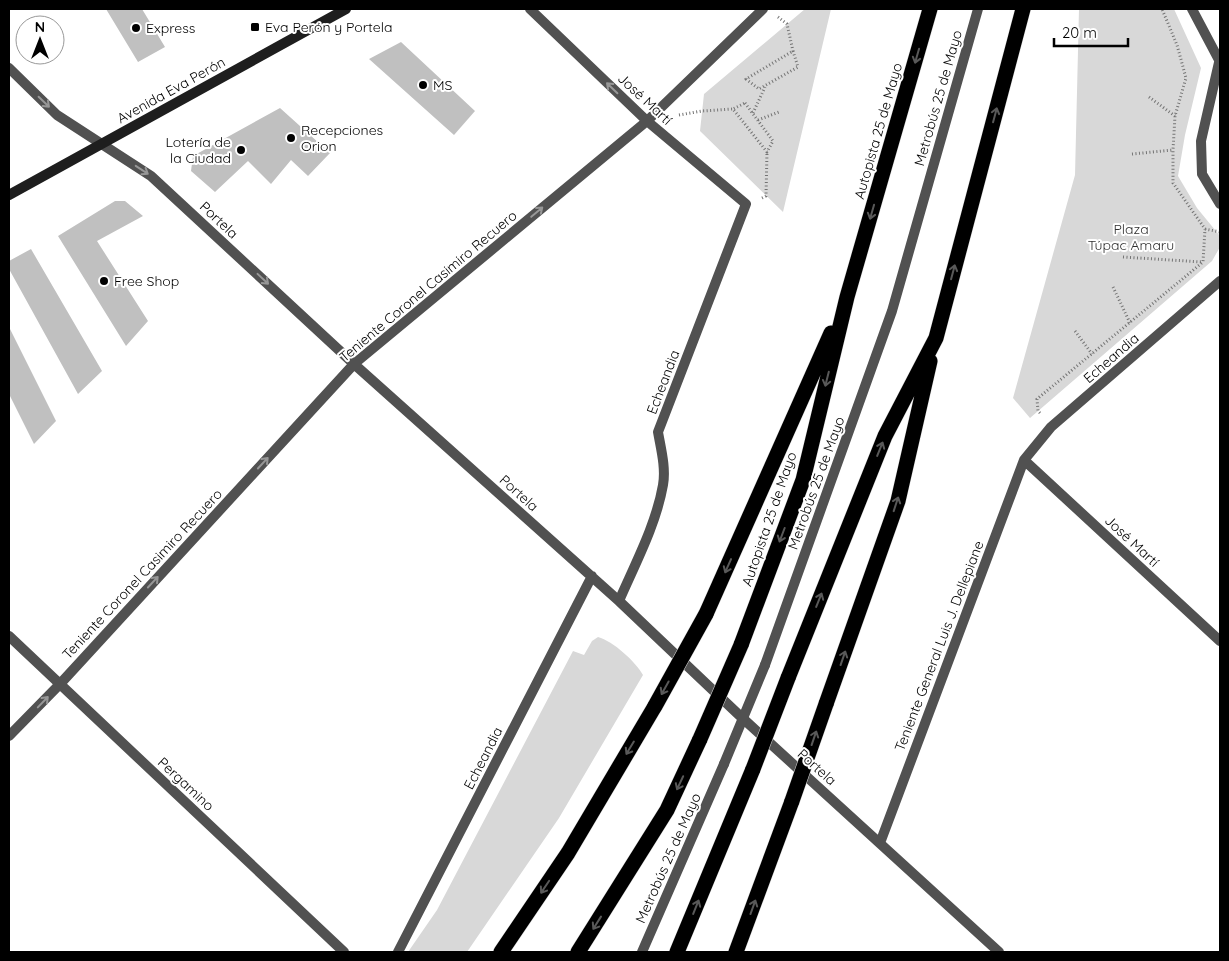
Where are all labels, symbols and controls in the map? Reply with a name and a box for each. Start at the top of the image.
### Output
north arrow [15,15,65,65]
scale bar [1054,15,1128,47]
text: N [35,18,45,36]
place label: Eva Perón y Portela [265,18,392,36]
place label: Express [146,19,195,37]
marker: Eva Perón y Portela [249,21,261,33]
marker: Express [130,22,142,34]
text: 20 m [1062,23,1097,42]
street label: Metrobús 25 de Mayo [910,28,966,168]
one-way arrow [911,47,921,63]
street label: Avenida Eva Perón [114,53,228,127]
street label: Autopista 25 de Mayo [850,61,906,201]
street label: José Martí [614,69,676,129]
place label: MS [433,76,453,94]
marker: MS [417,79,429,91]
one-way arrow [605,82,618,94]
one-way arrow [38,96,50,108]
one-way arrow [991,107,1000,123]
place label: Recepciones Orion [301,121,383,155]
marker: Recepciones Orion [285,132,297,144]
place label: Lotería de la Ciudad [165,133,231,167]
marker: Lotería de la Ciudad [235,144,247,156]
one-way arrow [135,166,149,176]
street label: Portela [196,198,242,242]
one-way arrow [866,203,876,219]
street label: Teniente Coronel Casimiro Recuero [335,206,521,366]
one-way arrow [531,206,544,217]
park label: Plaza Túpac Amaru [1088,220,1174,254]
one-way arrow [949,264,959,280]
place label: Free Shop [114,272,179,290]
one-way arrow [256,273,269,285]
marker: Free Shop [98,275,110,287]
street label: Echeandia [1080,329,1142,387]
street label: Echeandia [642,347,684,417]
one-way arrow [822,370,831,386]
street label: Metrobús 25 de Mayo [784,414,848,552]
one-way arrow [876,442,885,457]
street label: Autopista 25 de Mayo [738,449,800,589]
one-way arrow [257,456,269,469]
street label: Portela [496,471,542,515]
street label: Teniente Coronel Casimiro Recuero [58,485,226,663]
one-way arrow [892,497,902,513]
street label: José Martí [1101,511,1163,571]
one-way arrow [777,526,786,542]
street label: Teniente General Luis J. Dellepiane [890,538,988,754]
one-way arrow [722,558,732,573]
one-way arrow [147,576,159,589]
one-way arrow [815,593,825,608]
one-way arrow [839,651,848,666]
one-way arrow [660,680,670,695]
one-way arrow [37,695,49,708]
street label: Echeandia [460,724,506,792]
one-way arrow [810,731,819,747]
one-way arrow [625,741,635,755]
street label: Portela [794,745,840,789]
street label: Pergamino [154,753,218,815]
one-way arrow [674,775,684,790]
street label: Metrobús 25 de Mayo [631,790,705,926]
one-way arrow [540,880,550,894]
one-way arrow [749,899,758,915]
one-way arrow [692,900,701,915]
one-way arrow [591,915,601,929]

